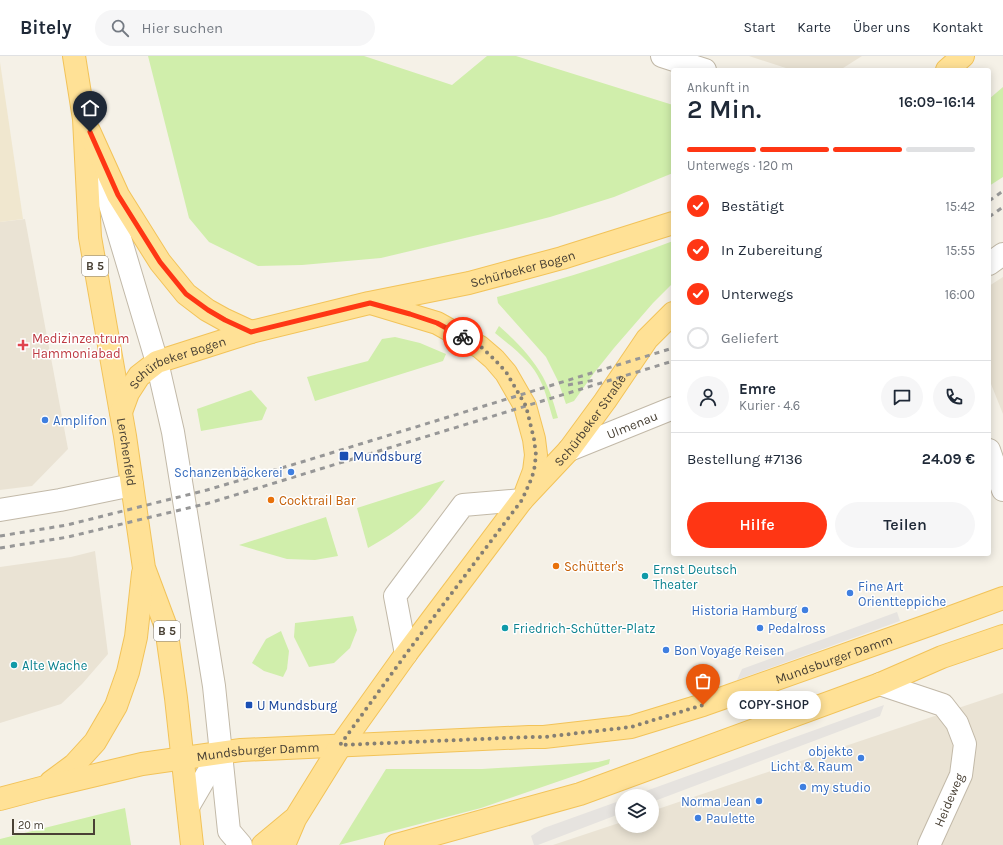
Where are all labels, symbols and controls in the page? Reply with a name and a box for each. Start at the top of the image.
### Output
search box [95,10,375,46]
text: Bitely [20,17,71,39]
icon: search [109,17,131,39]
text: Hier suchen [141,19,223,37]
text: Start [743,19,775,36]
text: Karte [797,19,831,36]
text: Über uns [853,19,910,36]
text: Kontakt [932,19,983,36]
text: Ankunft in [687,80,750,95]
pin [73,91,107,132]
text: 16:09–16:14 [899,93,975,111]
text: 2 Min. [687,94,761,125]
icon: home [79,97,101,119]
text: Unterwegs · 120 m [687,158,793,173]
icon: check [687,195,709,217]
text: Bestätigt [721,197,784,215]
text: 15:42 [946,199,975,214]
icon: check [687,239,709,261]
text: In Zubereitung [721,241,822,259]
text: 15:55 [946,243,975,258]
street label: Schürbeker Bogen [468,247,577,290]
road number: B 5 [82,256,108,276]
icon: check [687,283,709,305]
text: Unterwegs [721,285,794,303]
text: 16:00 [945,287,975,302]
courier [443,317,483,357]
icon: bike [452,326,474,348]
text: Geliefert [721,329,779,347]
place label: Medizinzentrum Hammoniabad [32,331,129,361]
street label: Schürbeker Bogen [125,333,228,392]
marker: Medizinzentrum Hammoniabad [17,339,29,351]
street label: Schürbeker Straße [551,371,629,469]
button: person [687,376,729,418]
button: chat [881,376,923,418]
button: phone [933,376,975,418]
text: Emre [739,380,776,398]
text: Kurier · 4.6 [739,398,800,413]
street label: Ulmenau [604,407,660,442]
place label: Amplifon [53,413,107,428]
marker: Amplifon [40,415,50,425]
street label: Lerchenfeld [114,416,140,487]
place label: Mundsburg [353,449,422,464]
marker: Mundsburg [338,450,350,462]
text: Bestellung #7136 [687,450,803,468]
text: 24.09 € [922,450,975,468]
place label: Schanzenbäckerei [174,465,283,480]
marker: Schanzenbäckerei [286,467,296,477]
place label: Cocktrail Bar [279,493,356,508]
marker: Cocktrail Bar [266,495,276,505]
button: Hilfe [687,502,827,548]
button: Teilen [835,502,975,548]
place label: Schütter's [564,559,624,574]
marker: Schütter's [551,561,561,571]
place label: Ernst Deutsch Theater [653,562,737,592]
marker: Ernst Deutsch Theater [640,571,650,581]
place label: Fine Art Orientteppiche [858,579,947,609]
marker: Fine Art Orientteppiche [845,588,855,598]
place label: Historia Hamburg [691,603,798,618]
marker: Historia Hamburg [800,605,810,615]
road number: B 5 [154,621,180,641]
place label: Friedrich-Schütter-Platz [513,621,655,636]
place label: Pedalross [768,621,826,636]
marker: Friedrich-Schütter-Platz [500,623,510,633]
marker: Pedalross [755,623,765,633]
street label: Mundsburger Damm [773,631,894,686]
place label: Bon Voyage Reisen [674,643,784,658]
marker: Bon Voyage Reisen [661,645,671,655]
place label: Alte Wache [22,658,88,673]
marker: Alte Wache [9,660,19,670]
pin [686,664,720,705]
icon: bag [692,670,714,692]
callout: COPY-SHOP [727,691,821,719]
text: COPY-SHOP [739,697,809,712]
place label: U Mundsburg [257,698,338,713]
marker: U Mundsburg [244,700,254,710]
street label: Mundsburger Damm [195,739,320,764]
place label: objekte Licht & Raum [770,744,853,774]
marker: objekte Licht & Raum [856,753,866,763]
street label: Heideweg [931,770,967,829]
place label: my studio [811,780,871,795]
marker: my studio [798,782,808,792]
map controls [615,789,659,833]
button: layers [615,789,659,833]
place label: Norma Jean [681,794,751,809]
marker: Norma Jean [754,796,764,806]
place label: Paulette [706,811,755,826]
marker: Paulette [693,813,703,823]
scale bar [12,817,95,836]
text: 20 m [18,819,44,832]

